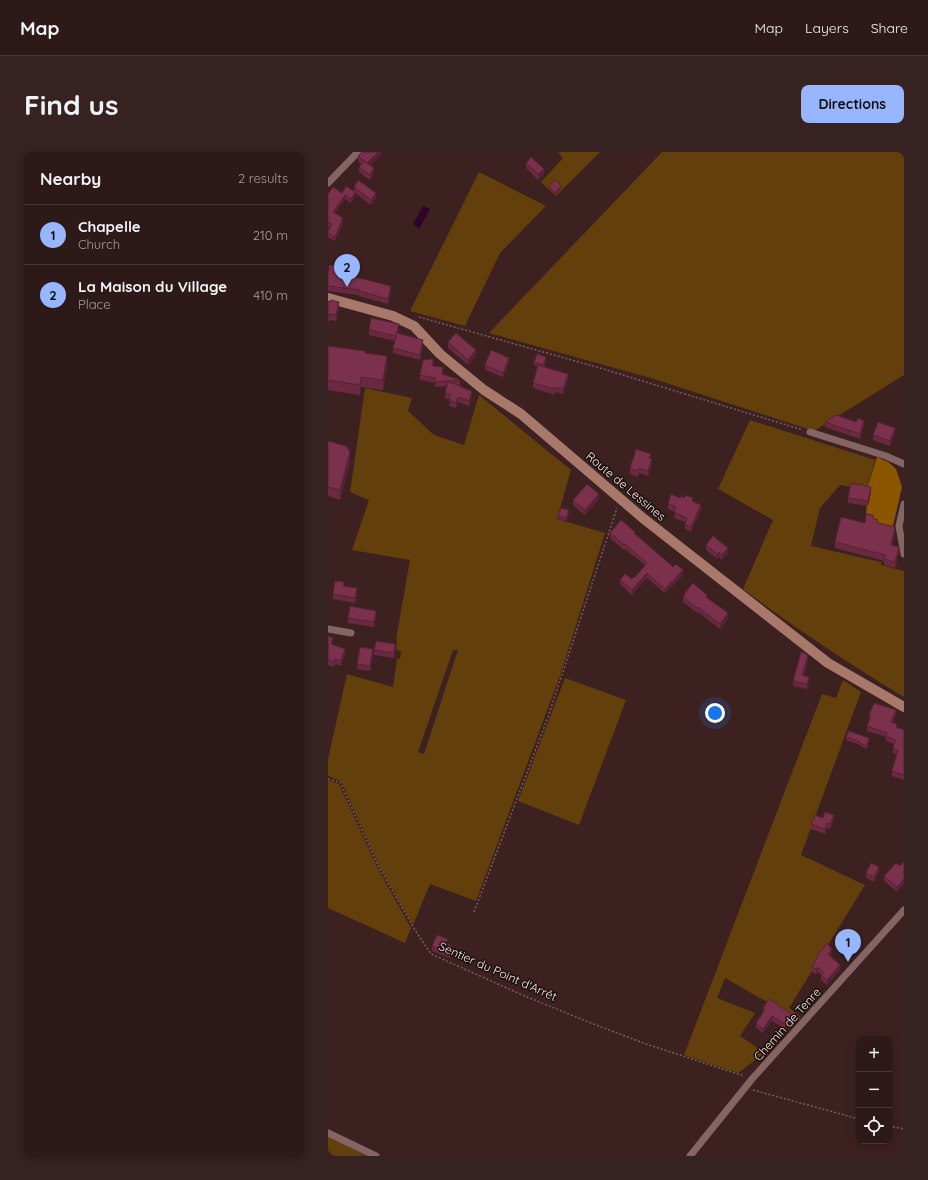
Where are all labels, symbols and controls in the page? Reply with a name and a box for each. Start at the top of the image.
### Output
text: Map [20,16,59,40]
text: Map [754,19,783,37]
text: Layers [805,19,849,37]
text: Share [871,19,908,37]
button: Directions [801,85,904,123]
text: Find us [24,87,118,122]
text: Nearby [40,168,101,189]
text: 2 results [238,170,288,186]
text: Chapelle [78,217,141,236]
text: 1 [50,227,56,243]
text: 210 m [253,227,288,243]
text: Church [78,236,120,252]
pin: 2 [334,254,360,287]
text: La Maison du Village [78,277,227,296]
text: 2 [49,287,57,303]
text: 410 m [253,287,288,303]
text: Place [78,296,111,312]
street label: Route de Lessines [583,448,669,524]
your location [705,703,725,723]
pin: 1 [835,929,861,962]
street label: Sentier du Point d'Arrêt [437,938,559,1004]
street label: Chemin de Tenre [750,984,824,1064]
map controls [856,1036,892,1144]
button: + [856,1036,892,1072]
button: − [856,1072,892,1108]
button: locate [856,1108,892,1144]

